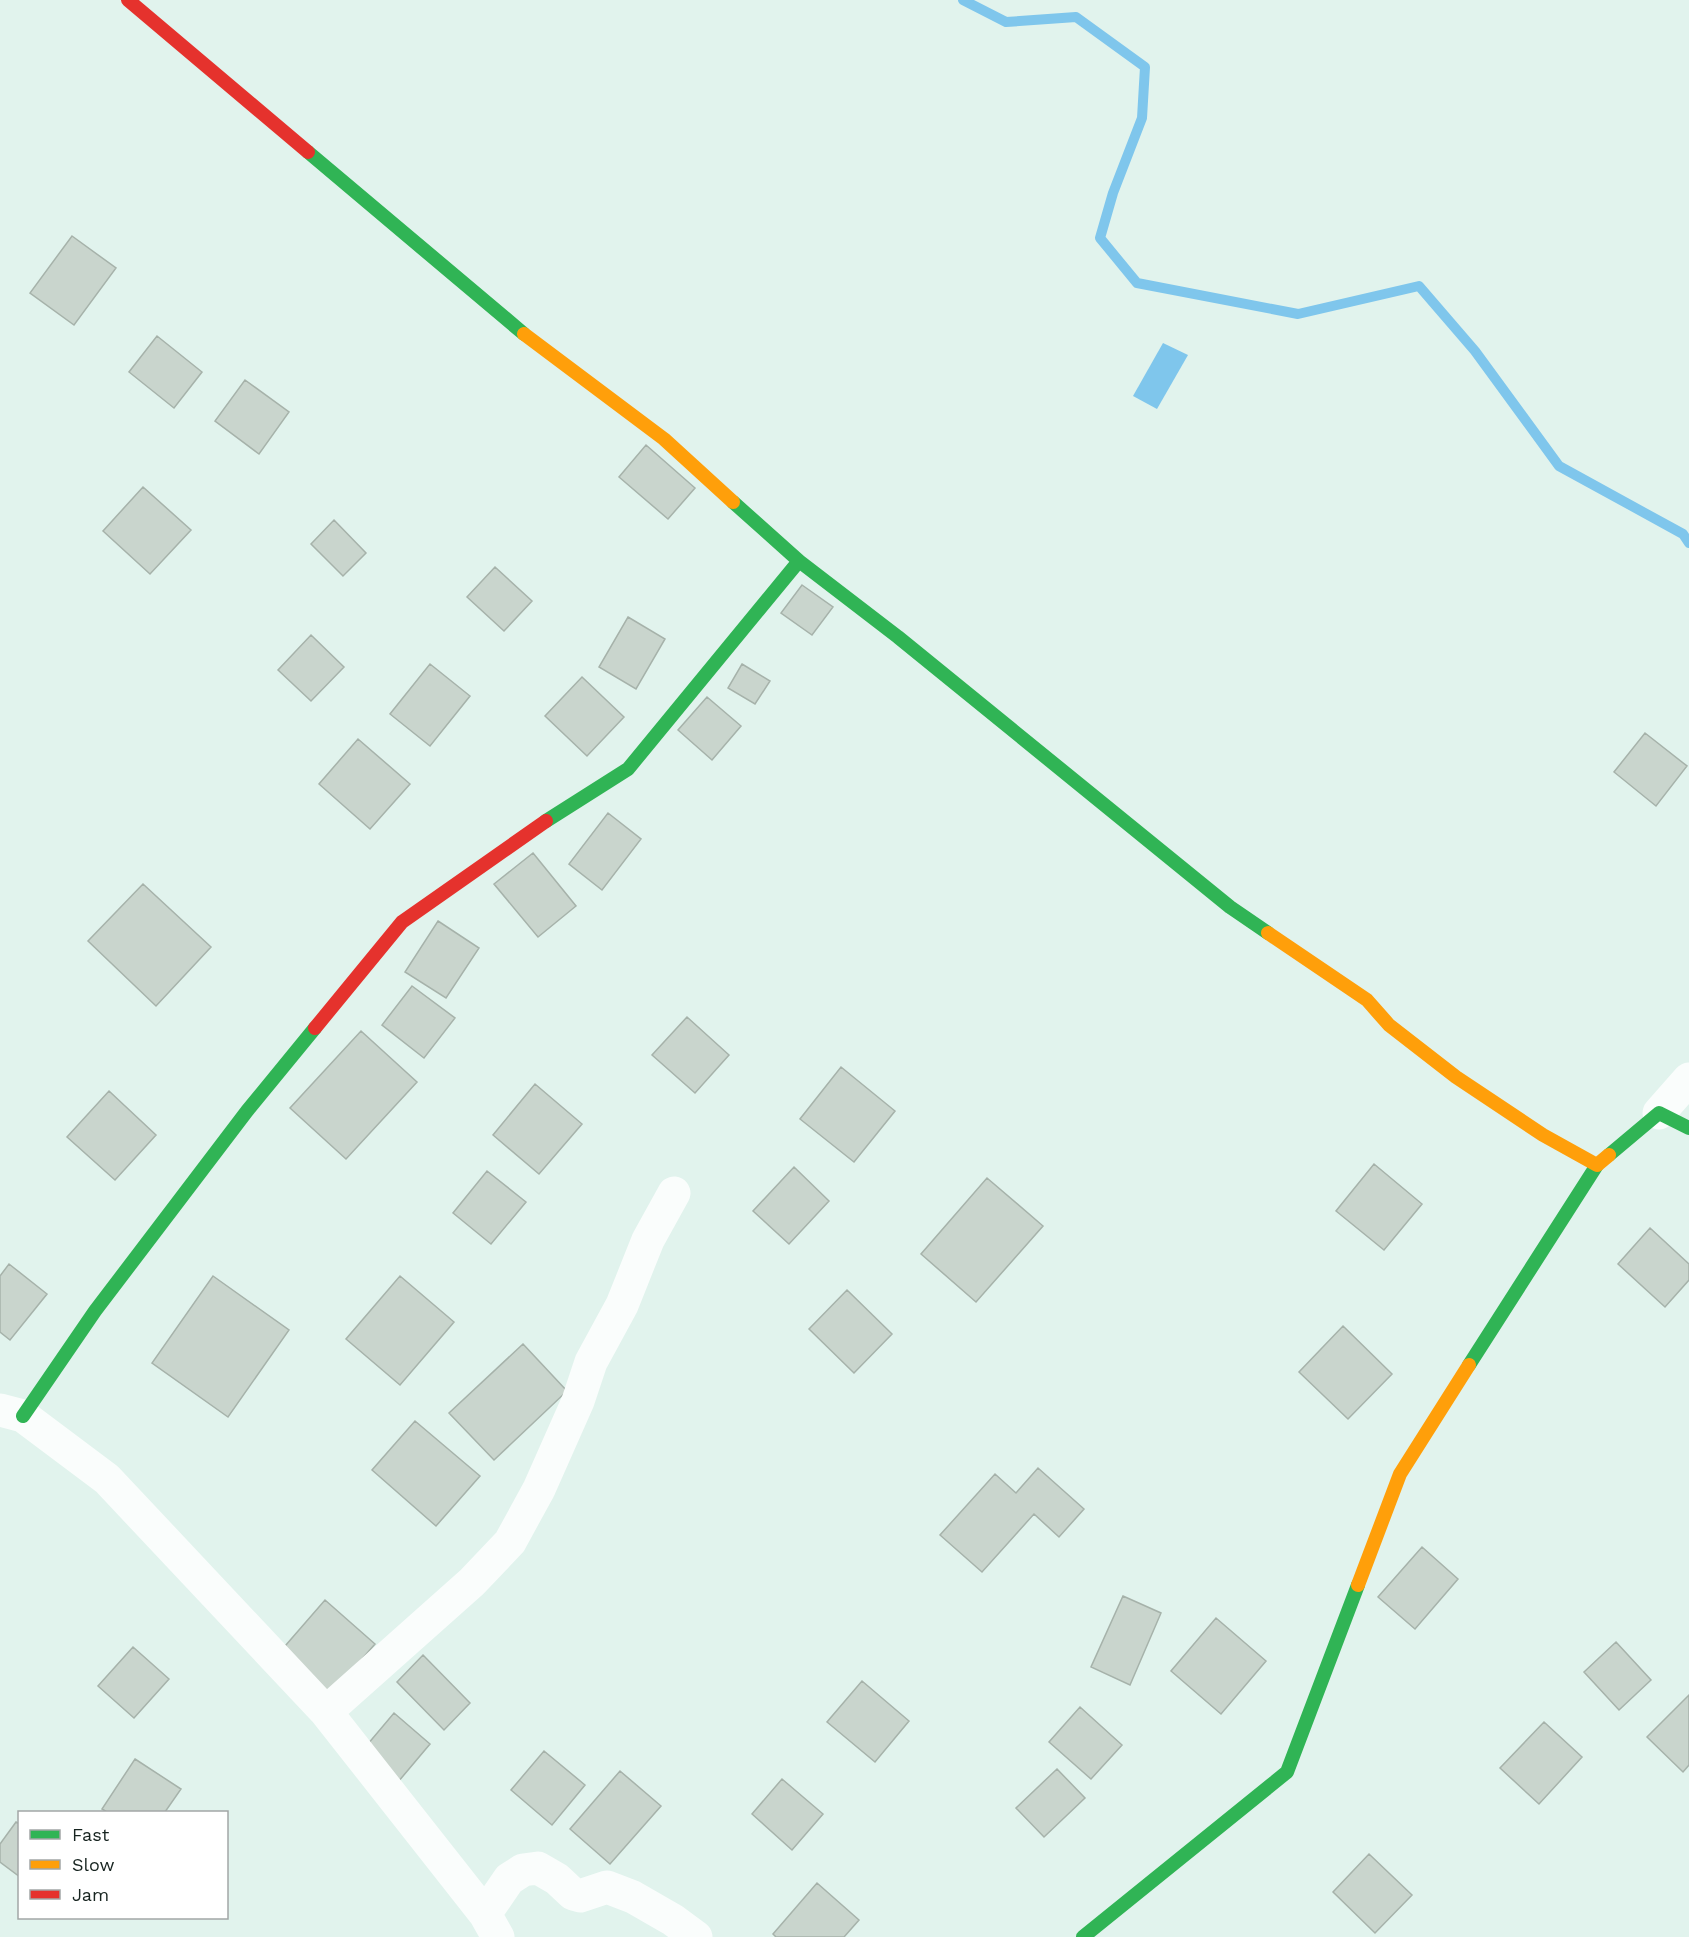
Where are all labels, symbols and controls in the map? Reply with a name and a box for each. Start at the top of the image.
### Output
legend [18,1811,228,1919]
text: Fast [72,1824,110,1845]
text: Slow [72,1854,115,1875]
text: Jam [72,1884,109,1905]

